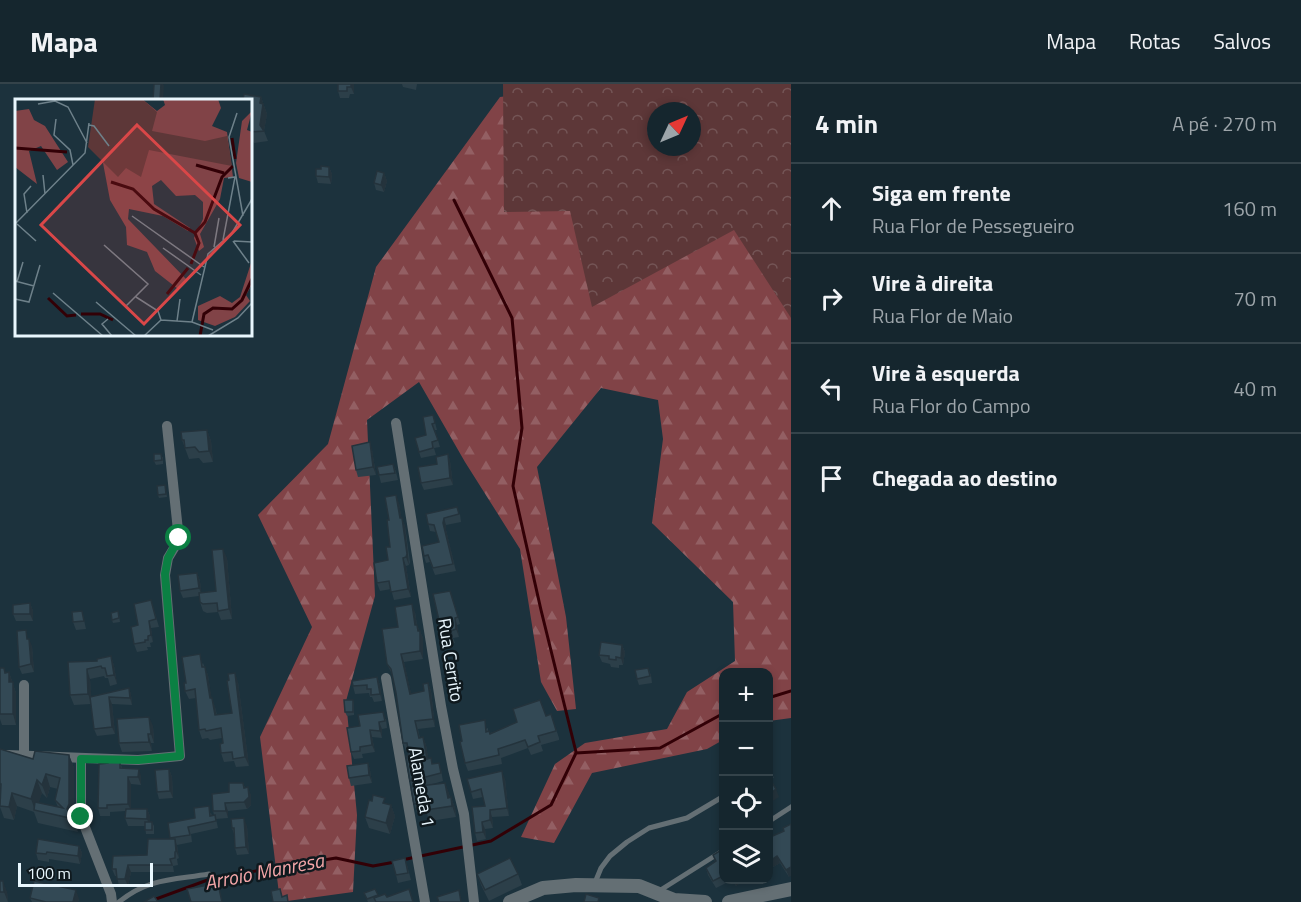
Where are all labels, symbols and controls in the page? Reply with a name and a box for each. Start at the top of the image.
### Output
text: Mapa [30,20,98,63]
text: Mapa [1046,25,1096,57]
text: Rotas [1129,25,1180,57]
text: Salvos [1213,25,1271,57]
inset map [15,99,252,336]
north arrow [647,102,701,156]
text: 4 min [815,104,878,143]
text: A pé · 270 m [1172,108,1277,139]
text: Siga em frente [872,176,1011,210]
icon: ahead [815,192,848,225]
text: 160 m [1222,193,1277,224]
text: Rua Flor de Pessegueiro [872,210,1075,241]
text: Vire à direita [872,266,993,300]
icon: right [815,282,848,315]
text: 70 m [1233,283,1277,314]
text: Rua Flor de Maio [872,300,1013,331]
text: Vire à esquerda [872,356,1020,390]
icon: left [815,372,848,405]
text: 40 m [1233,373,1277,404]
text: Rua Flor do Campo [872,390,1031,421]
text: Chegada ao destino [872,461,1058,495]
icon: arrive [815,462,848,495]
route start [165,524,191,550]
street label: Rua Cerrito [431,616,471,704]
map controls [719,668,773,884]
button: + [719,668,773,722]
button: − [719,722,773,776]
street label: Alameda 1 [402,745,442,829]
button: locate [719,776,773,830]
route end [67,803,93,829]
button: layers [719,830,773,884]
water label: Arroio Manresa [202,844,327,898]
scale bar [18,860,153,888]
text: 100 m [27,861,71,885]

